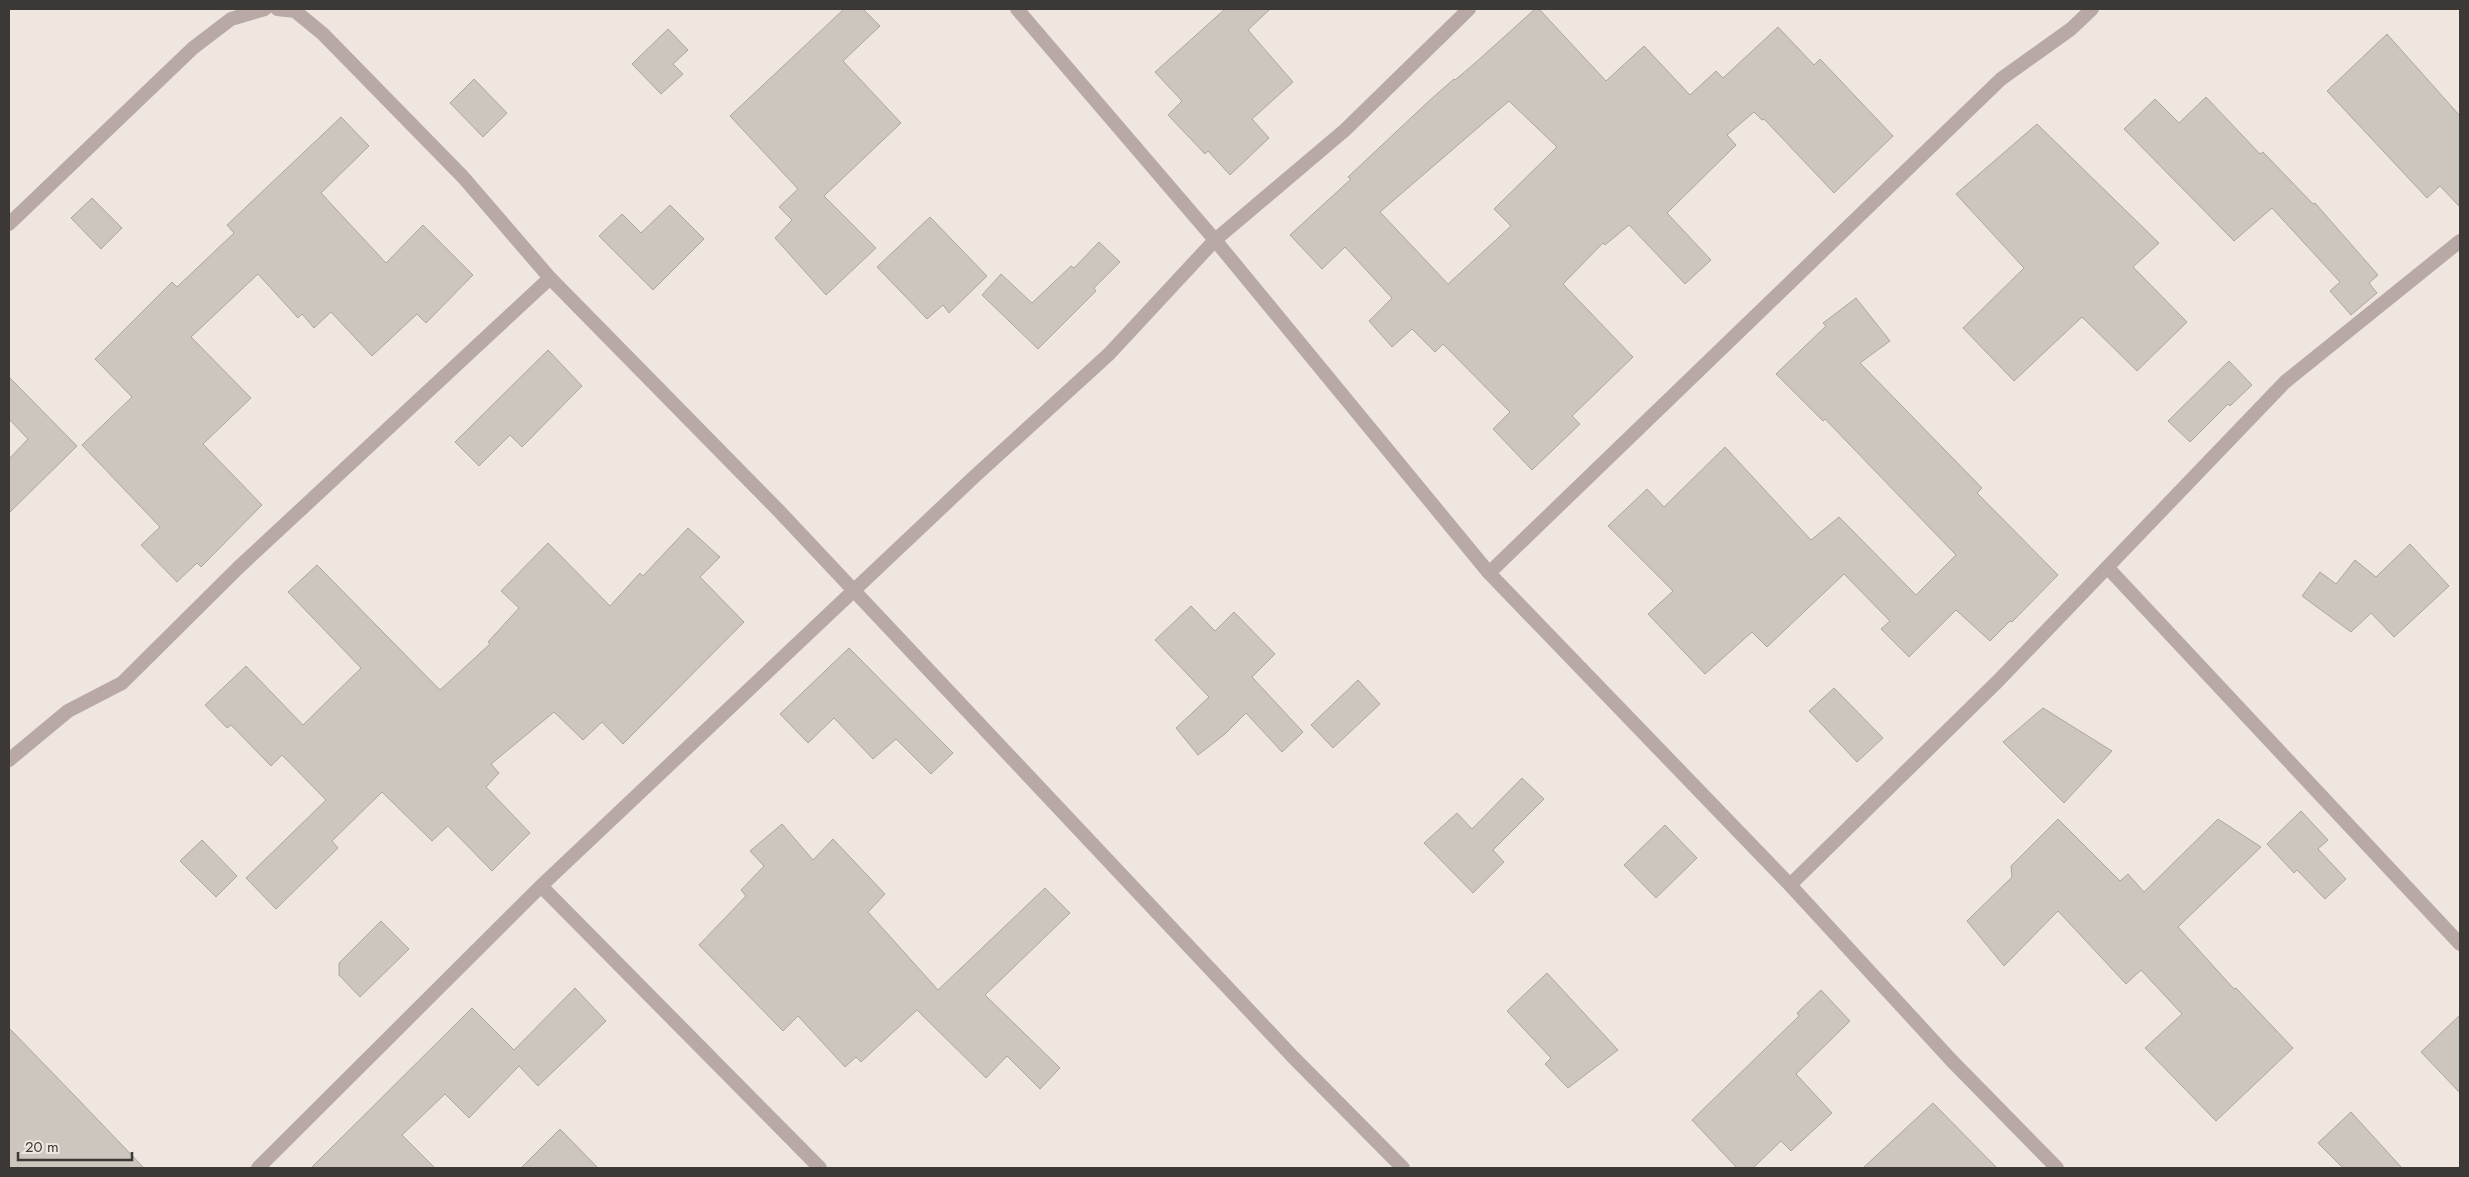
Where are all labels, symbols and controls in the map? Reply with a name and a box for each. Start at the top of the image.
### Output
scale bar [18,1130,131,1162]
text: 20 m [25,1136,59,1158]

